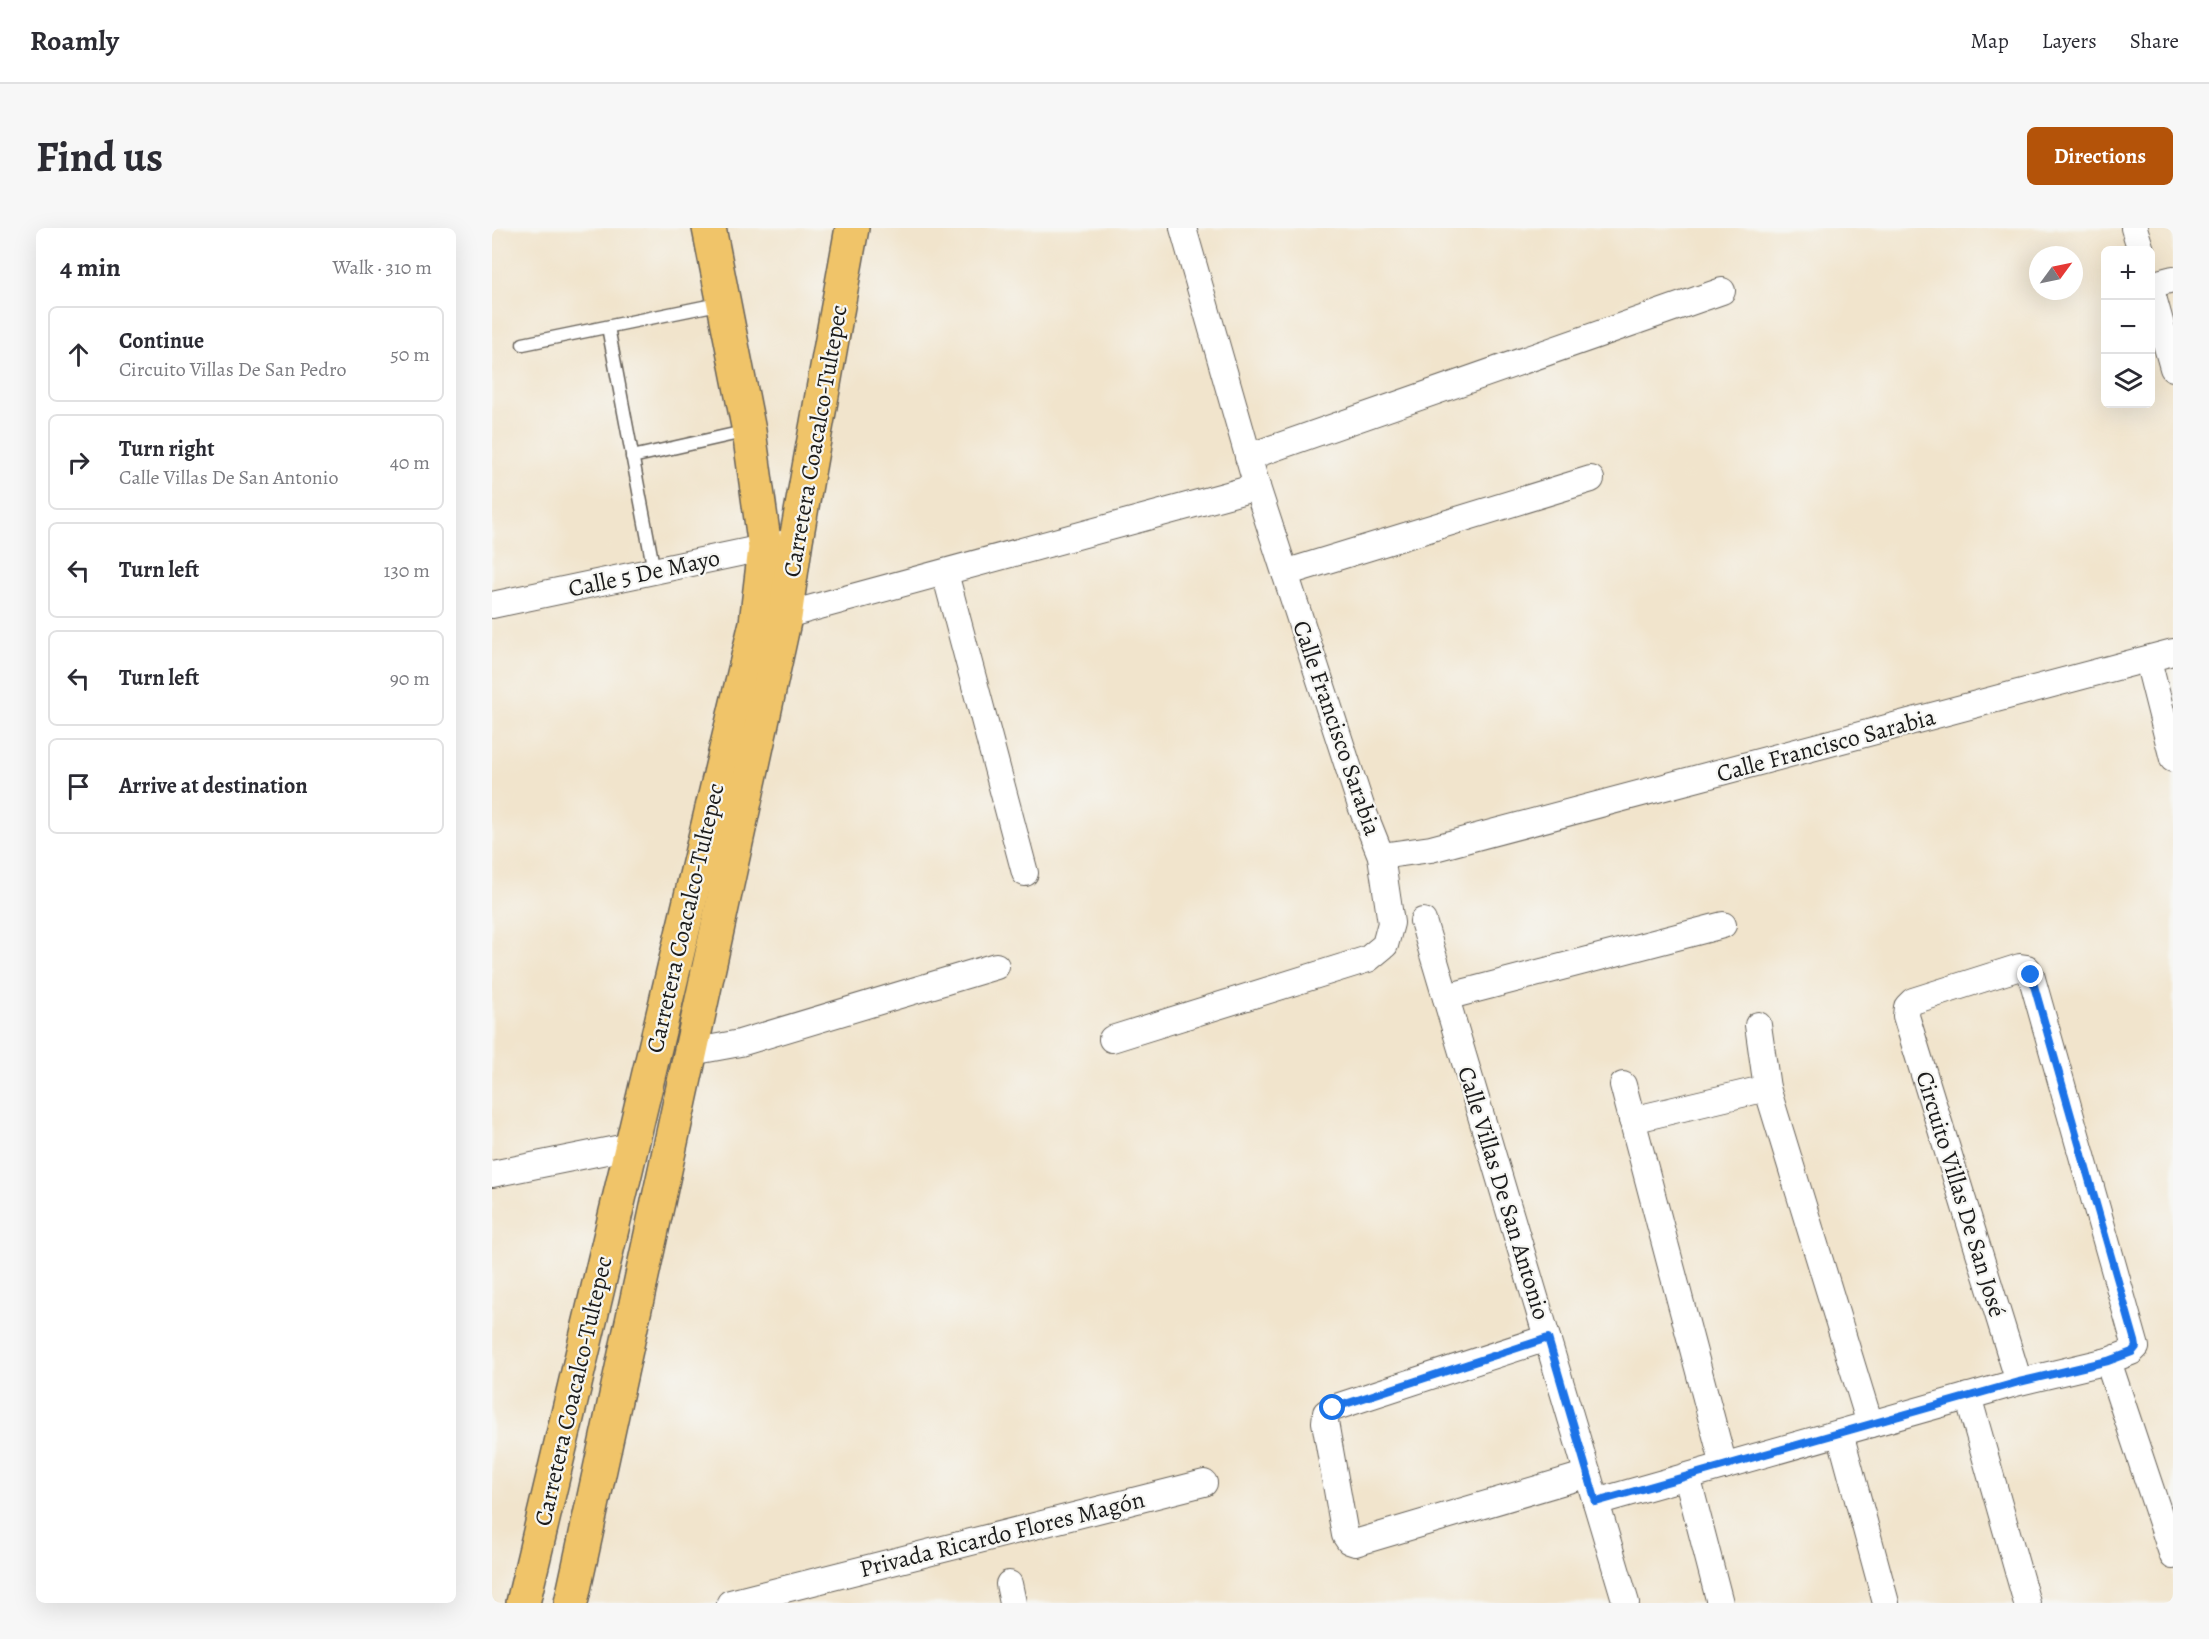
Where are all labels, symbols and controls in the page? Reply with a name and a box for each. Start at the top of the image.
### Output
text: Roamly [30,22,119,60]
text: Map [1970,27,2009,55]
text: Layers [2042,27,2097,55]
text: Share [2130,27,2179,55]
button: Directions [2027,127,2173,185]
text: Find us [36,128,163,185]
north arrow [2029,246,2083,300]
map controls [2101,246,2155,408]
button: + [2101,246,2155,300]
text: 4 min [60,250,121,285]
text: Walk · 310 m [333,254,432,281]
button: − [2101,300,2155,354]
street label: Carretera Coacalco-Tultepec [775,302,855,580]
text: Continue [119,326,204,356]
icon: ahead [62,338,95,371]
text: 50 m [390,341,430,368]
button: layers [2101,354,2155,408]
text: Circuito Villas De San Pedro [119,356,346,383]
text: Turn right [119,434,215,464]
icon: right [62,446,95,479]
text: 40 m [390,449,430,476]
text: Calle Villas De San Antonio [119,464,338,491]
street label: Calle 5 De Mayo [565,541,723,605]
icon: left [62,554,95,587]
text: Turn left [119,555,199,585]
text: 130 m [384,557,430,584]
street label: Calle Francisco Sarabia [1285,616,1389,841]
icon: left [62,662,95,695]
text: Turn left [119,663,199,693]
text: 90 m [390,665,430,692]
street label: Calle Francisco Sarabia [1713,700,1940,790]
icon: arrive [62,770,95,803]
text: Arrive at destination [119,771,308,801]
street label: Carretera Coacalco-Tultepec [638,780,732,1056]
route end [2017,961,2043,987]
street label: Calle Villas De San Antonio [1450,1062,1558,1324]
street label: Circuito Villas De San José [1908,1067,2014,1321]
street label: Carretera Coacalco-Tultepec [526,1253,620,1529]
route start [1319,1394,1345,1420]
street label: Privada Ricardo Flores Magón [856,1483,1148,1585]

